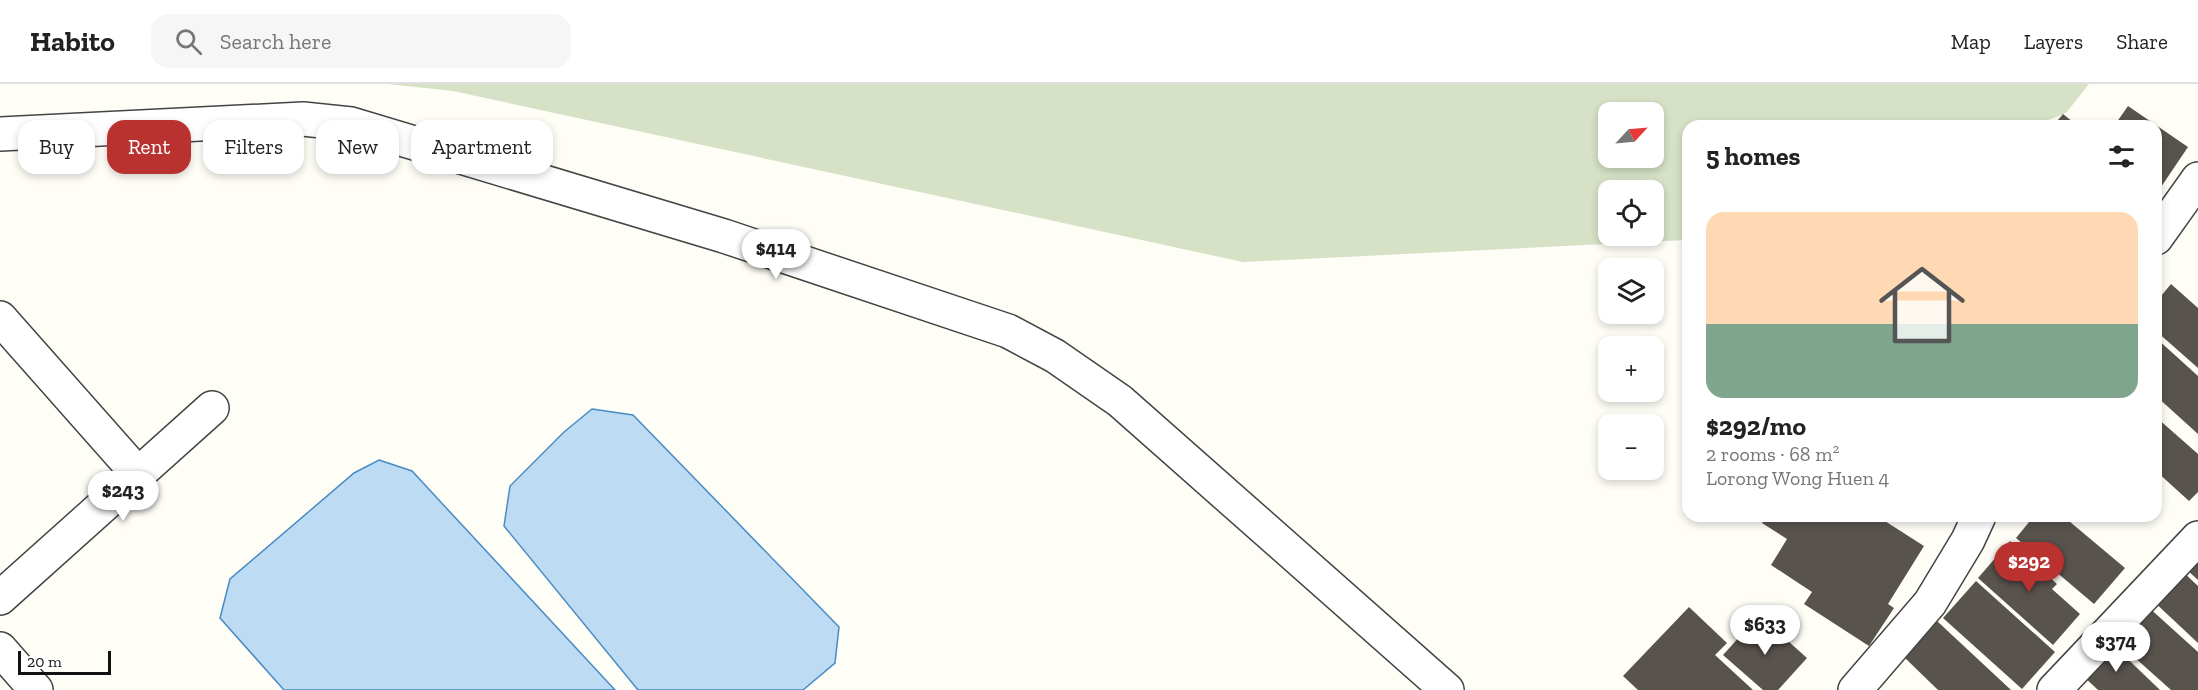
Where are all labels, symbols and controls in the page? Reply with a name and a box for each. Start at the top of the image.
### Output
search box [151,14,571,68]
text: Habito [30,25,115,58]
icon: search [172,25,205,58]
text: Search here [220,28,331,55]
text: Map [1951,29,1991,54]
text: Layers [2024,29,2083,54]
text: Share [2116,29,2168,54]
north arrow [1598,102,1664,168]
map controls [1598,102,1664,480]
chip: Buy [18,120,95,174]
chip: Rent [107,120,191,174]
chip: Filters [203,120,304,174]
chip: New [316,120,399,174]
chip: Apartment [411,120,553,174]
text: 5 homes [1706,140,1800,172]
icon: filters [2105,140,2138,173]
button: locate [1598,180,1664,246]
pin: $414 [740,229,812,280]
text: $414 [756,236,796,260]
icon: home [1868,251,1976,359]
button: layers [1598,258,1664,324]
button: + [1598,336,1664,402]
text: $292/mo [1706,410,1806,442]
button: − [1598,414,1664,480]
text: 2 rooms · 68 m² [1706,442,1839,466]
text: Lorong Wong Huen 4 [1706,466,1889,490]
pin: $243 [87,471,159,522]
text: $243 [102,478,144,502]
pin: $292 [1993,542,2065,593]
text: $292 [2008,549,2050,573]
pin: $633 [1729,605,1801,656]
text: $633 [1744,612,1786,636]
pin: $374 [2080,622,2152,673]
text: $374 [2095,629,2137,653]
scale bar [18,648,111,676]
text: 20 m [27,652,62,671]

